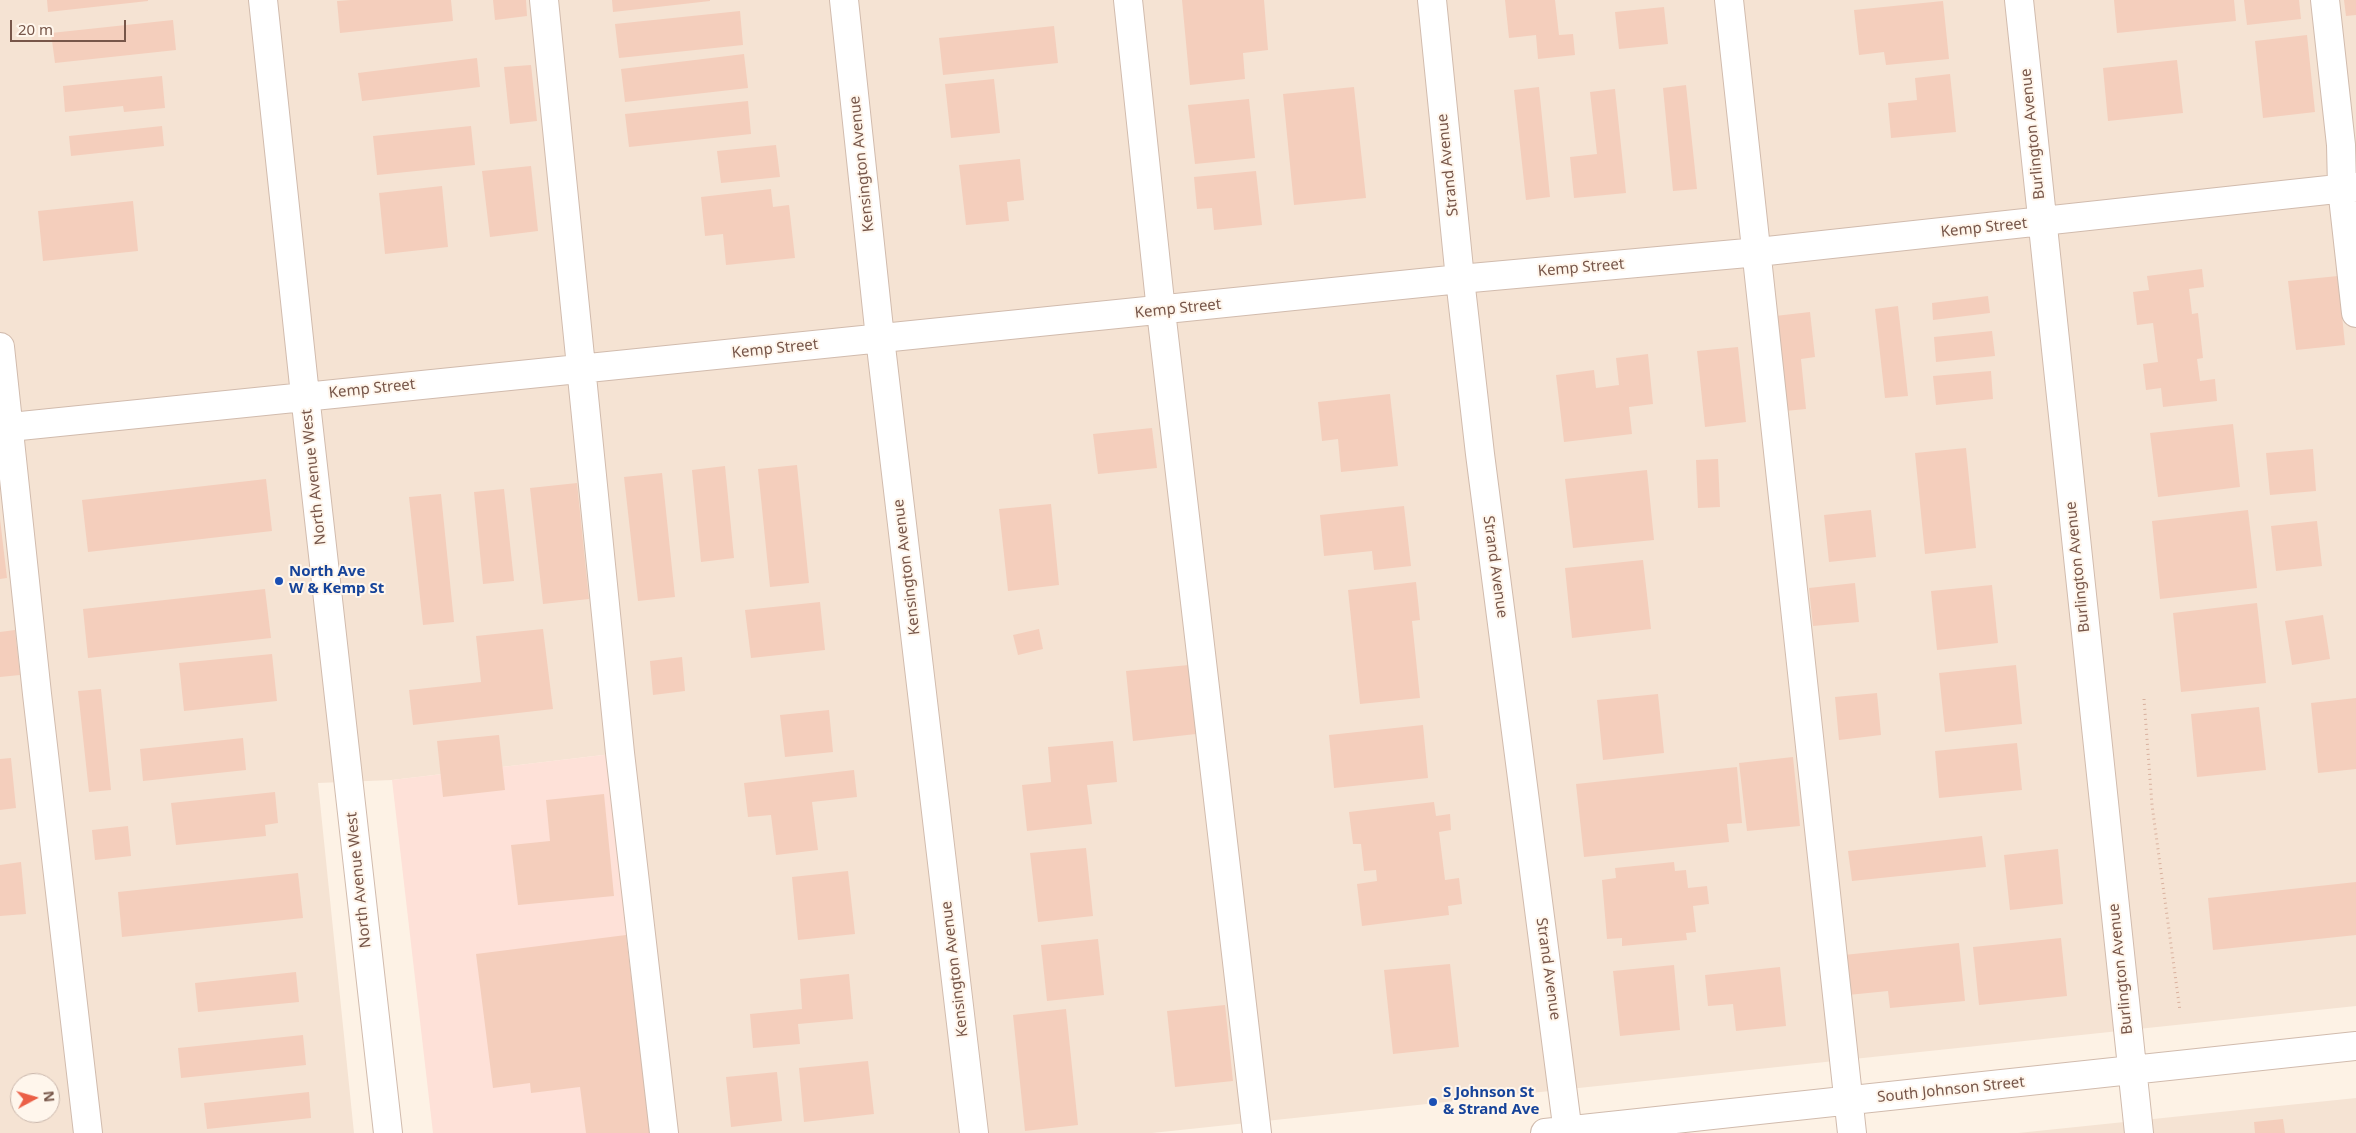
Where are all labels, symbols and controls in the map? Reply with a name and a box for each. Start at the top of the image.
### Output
scale bar [12,10,129,42]
text: 20 m [18,19,53,39]
street label: Burlington Avenue [2017,68,2049,200]
street label: Kensington Avenue [846,95,878,233]
street label: Strand Avenue [1434,113,1462,217]
street label: Kemp Street [1940,215,2028,241]
street label: Kemp Street [1537,255,1625,281]
street label: Kemp Street [1134,296,1222,322]
street label: Kemp Street [731,336,819,362]
street label: Kemp Street [328,376,416,402]
street label: North Avenue West [298,408,330,546]
street label: Kensington Avenue [890,498,924,636]
street label: Burlington Avenue [2062,501,2094,633]
street label: Strand Avenue [1479,515,1511,619]
place label: North Ave W & Kemp St [289,563,384,598]
marker: North Ave W & Kemp St [273,575,285,587]
street label: North Avenue West [343,811,375,949]
street label: Kensington Avenue [938,900,972,1038]
street label: Burlington Avenue [2105,903,2137,1035]
street label: Strand Avenue [1532,917,1564,1021]
north arrow [10,1073,60,1123]
street label: South Johnson Street [1876,1073,2026,1107]
place label: S Johnson St & Strand Ave [1443,1084,1539,1119]
text: N [39,1090,59,1103]
marker: S Johnson St & Strand Ave [1427,1096,1439,1108]

